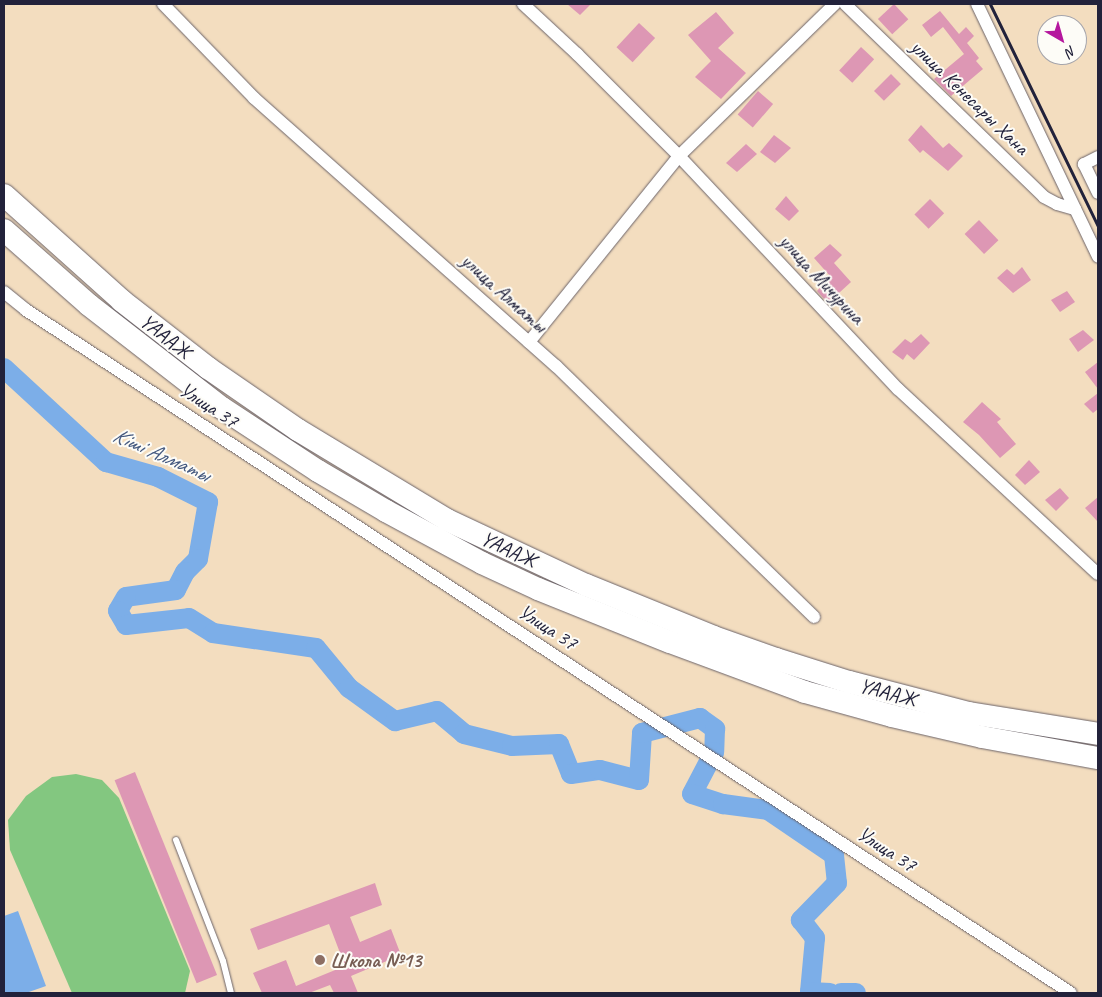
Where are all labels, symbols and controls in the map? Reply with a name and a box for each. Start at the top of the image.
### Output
north arrow [1037,15,1087,65]
street label: улица Кенесары Хана [906,34,1034,160]
text: N [1062,42,1080,61]
street label: улица Мичурина [774,228,870,330]
street label: улица Алматы [456,248,552,338]
street label: ҮАААЖ [135,308,197,364]
street label: Улица 37 [175,377,243,433]
water label: Кіші Алматы [109,422,213,488]
street label: ҮАААЖ [477,525,541,573]
street label: Улица 37 [514,599,582,655]
street label: ҮАААЖ [857,672,919,712]
street label: Улица 37 [853,821,921,877]
place label: Школа №13 [330,947,421,973]
marker: Школа №13 [314,954,326,966]

